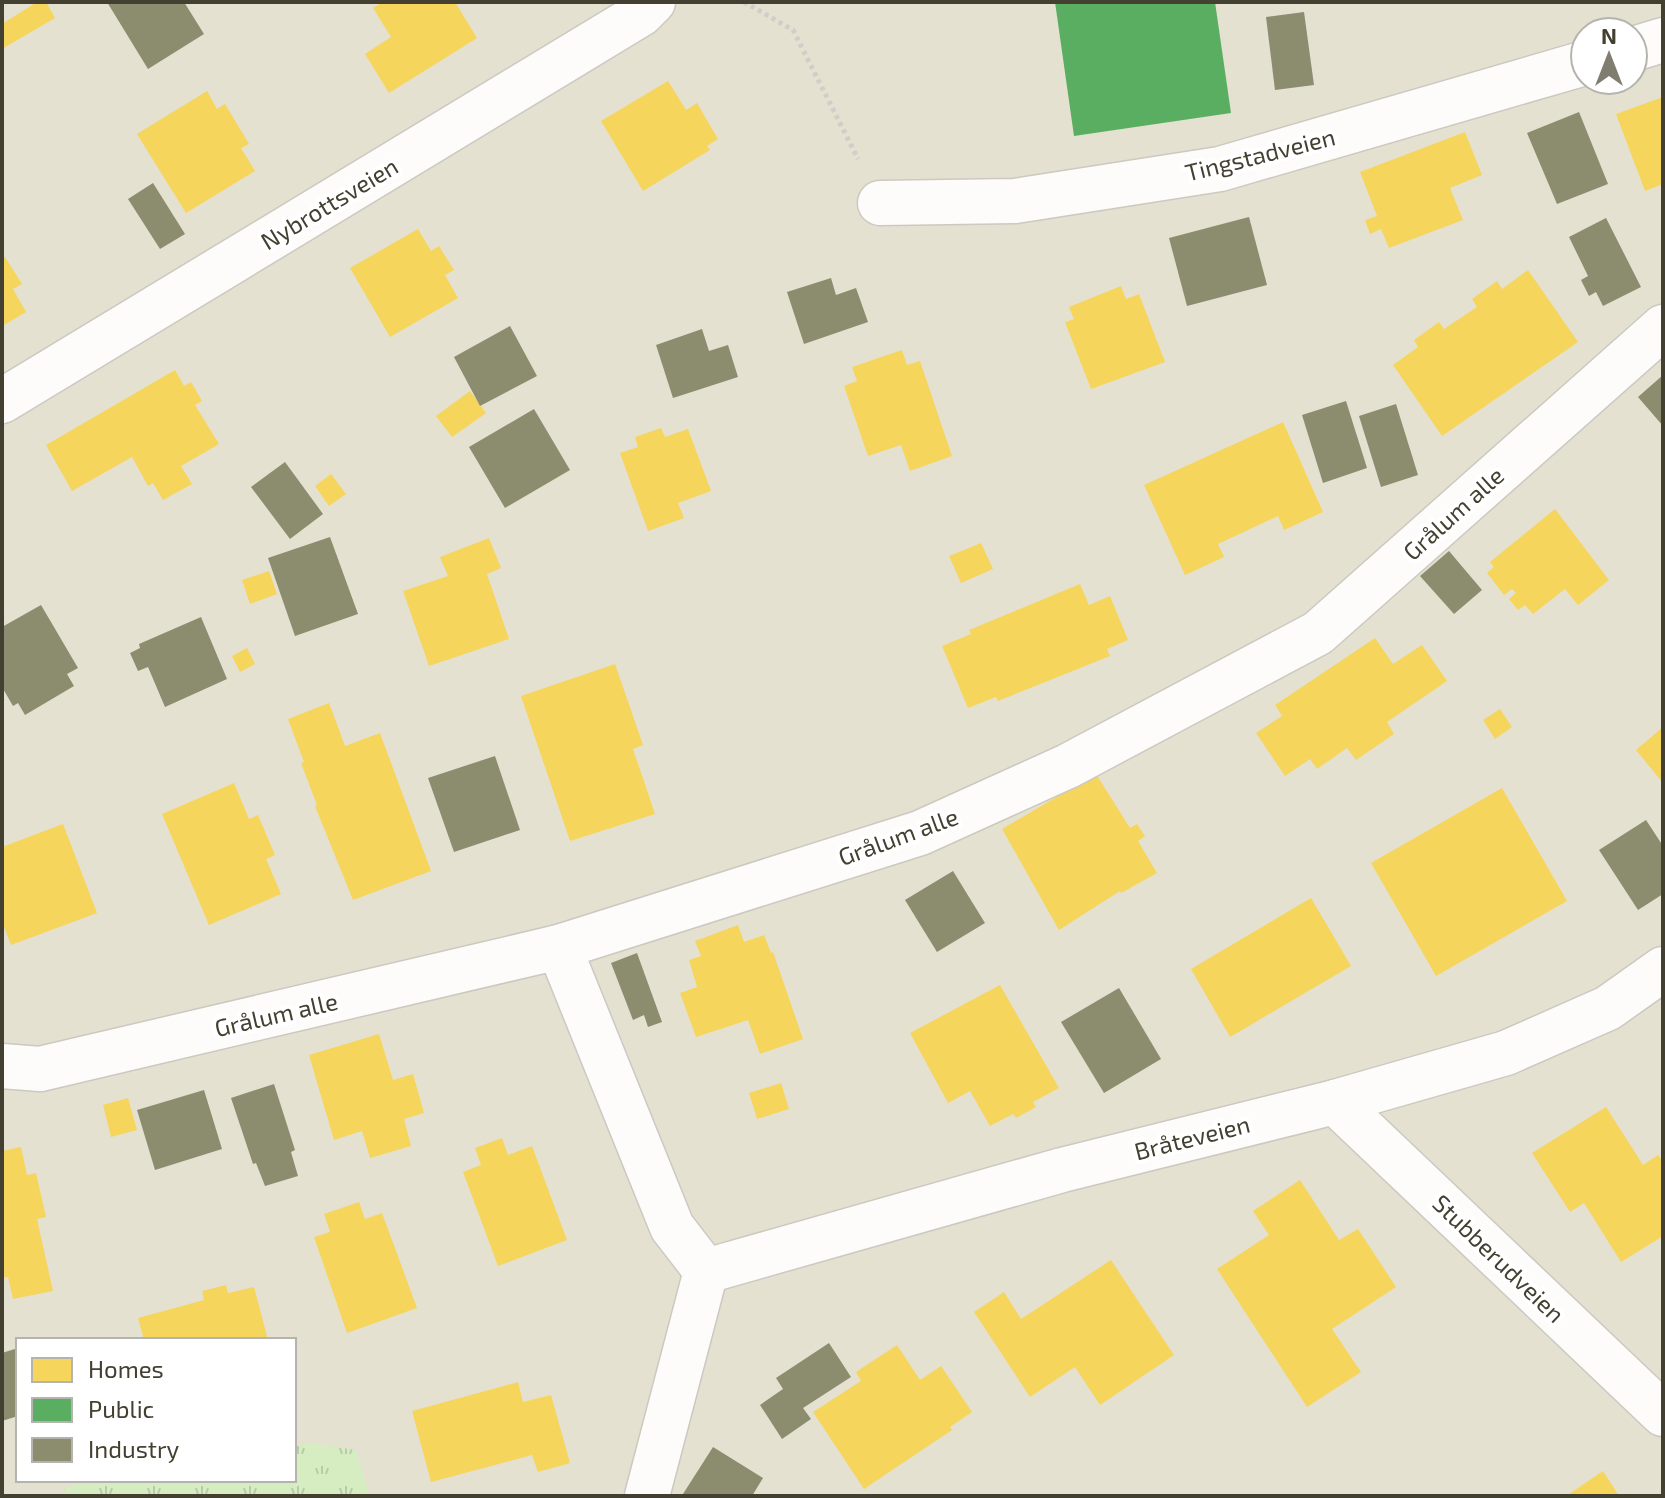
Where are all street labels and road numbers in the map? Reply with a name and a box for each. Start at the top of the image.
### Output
street label: Tingstadveien [1182,121,1338,187]
street label: Nybrottsveien [255,151,403,255]
street label: Grålum alle [1397,460,1509,566]
street label: Grålum alle [834,801,962,871]
street label: Grålum alle [212,986,340,1042]
street label: Bråteveien [1131,1109,1253,1165]
street label: Stubberudveien [1427,1188,1571,1328]

